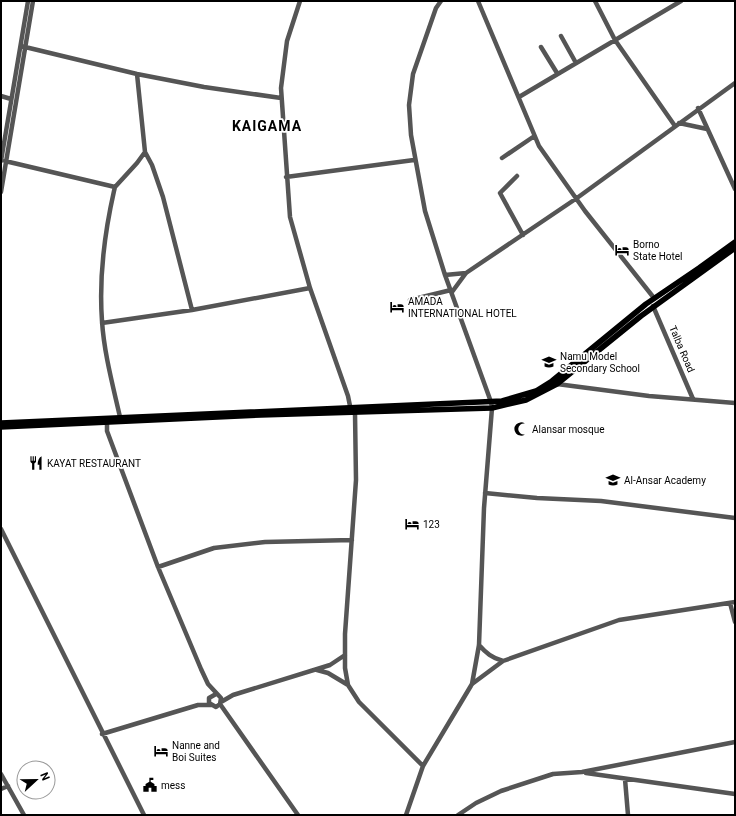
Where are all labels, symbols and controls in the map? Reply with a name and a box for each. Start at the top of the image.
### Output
district label: KAIGAMA [232,118,302,134]
place label: Borno State Hotel [633,239,683,262]
hotel icon: Borno State Hotel [614,242,630,258]
place label: AMADA INTERNATIONAL HOTEL [408,296,517,319]
hotel icon: AMADA INTERNATIONAL HOTEL [389,299,405,315]
street label: Talba Road [667,324,697,374]
place label: Namu Model Secondary School [560,351,640,374]
school or university icon: Namu Model Secondary School [541,354,557,370]
mosque icon: Alansar mosque [513,421,529,437]
place label: Alansar mosque [532,424,605,435]
restaurant icon: KAYAT RESTAURANT [28,455,44,471]
place label: KAYAT RESTAURANT [47,458,141,469]
school or university icon: Al-Ansar Academy [605,472,621,488]
place label: Al-Ansar Academy [624,475,706,486]
hotel icon: 123 [404,516,420,532]
place label: 123 [423,519,440,530]
place label: Nanne and Boi Suites [172,740,220,763]
hotel icon: Nanne and Boi Suites [153,743,169,759]
north arrow [16,760,56,800]
text: N [37,770,52,783]
public building icon: mess [142,777,158,793]
place label: mess [161,780,185,791]

